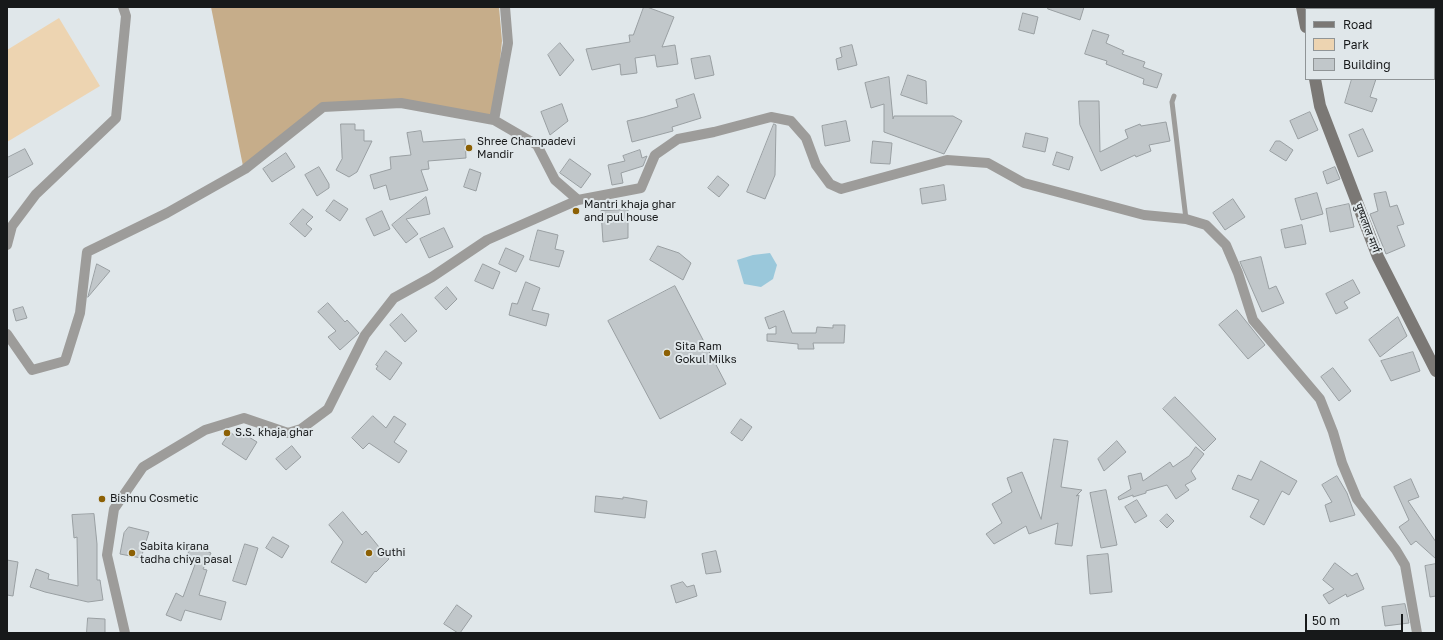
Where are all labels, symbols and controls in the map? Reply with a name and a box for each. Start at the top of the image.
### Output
legend [1305,8,1435,80]
text: Road [1343,17,1372,32]
text: Park [1343,37,1369,52]
text: Building [1343,57,1391,72]
place label: Shree Champadevi Mandir [477,135,576,161]
marker: Shree Champadevi Mandir [464,143,474,153]
place label: Mantri khaja ghar and pul house [584,198,676,224]
street label: पुष्पलाल मार्ग [1351,201,1383,255]
marker: Mantri khaja ghar and pul house [571,206,581,216]
place label: Sita Ram Gokul Milks [675,340,736,366]
marker: Sita Ram Gokul Milks [662,348,672,358]
place label: S.S. khaja ghar [235,426,313,440]
marker: S.S. khaja ghar [222,428,232,438]
place label: Bishnu Cosmetic [110,492,198,506]
marker: Bishnu Cosmetic [97,494,107,504]
place label: Sabita kirana tadha chiya pasal [140,540,232,566]
place label: Guthi [377,546,406,560]
marker: Sabita kirana tadha chiya pasal [127,548,137,558]
marker: Guthi [364,548,374,558]
scale bar [1307,606,1405,632]
text: 50 m [1312,613,1340,628]

